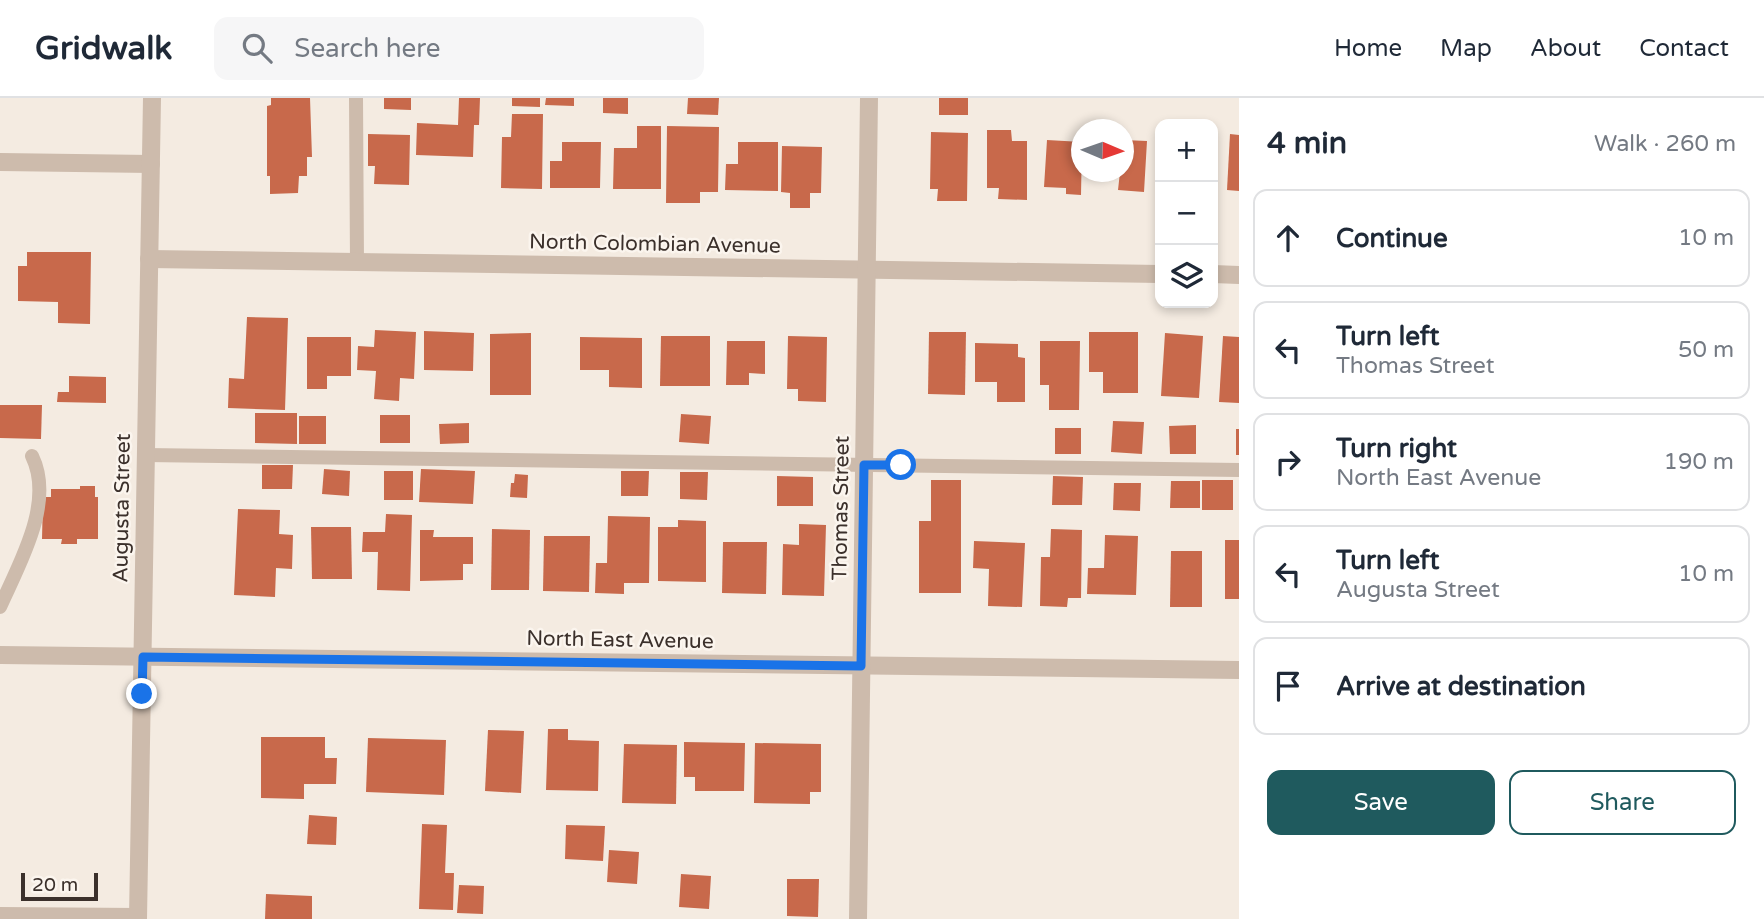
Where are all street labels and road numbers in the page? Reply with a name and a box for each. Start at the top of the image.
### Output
street label: North Colombian Avenue [529,229,781,259]
street label: Augusta Street [108,433,136,583]
street label: Thomas Street [827,435,855,581]
street label: North East Avenue [526,626,714,654]

